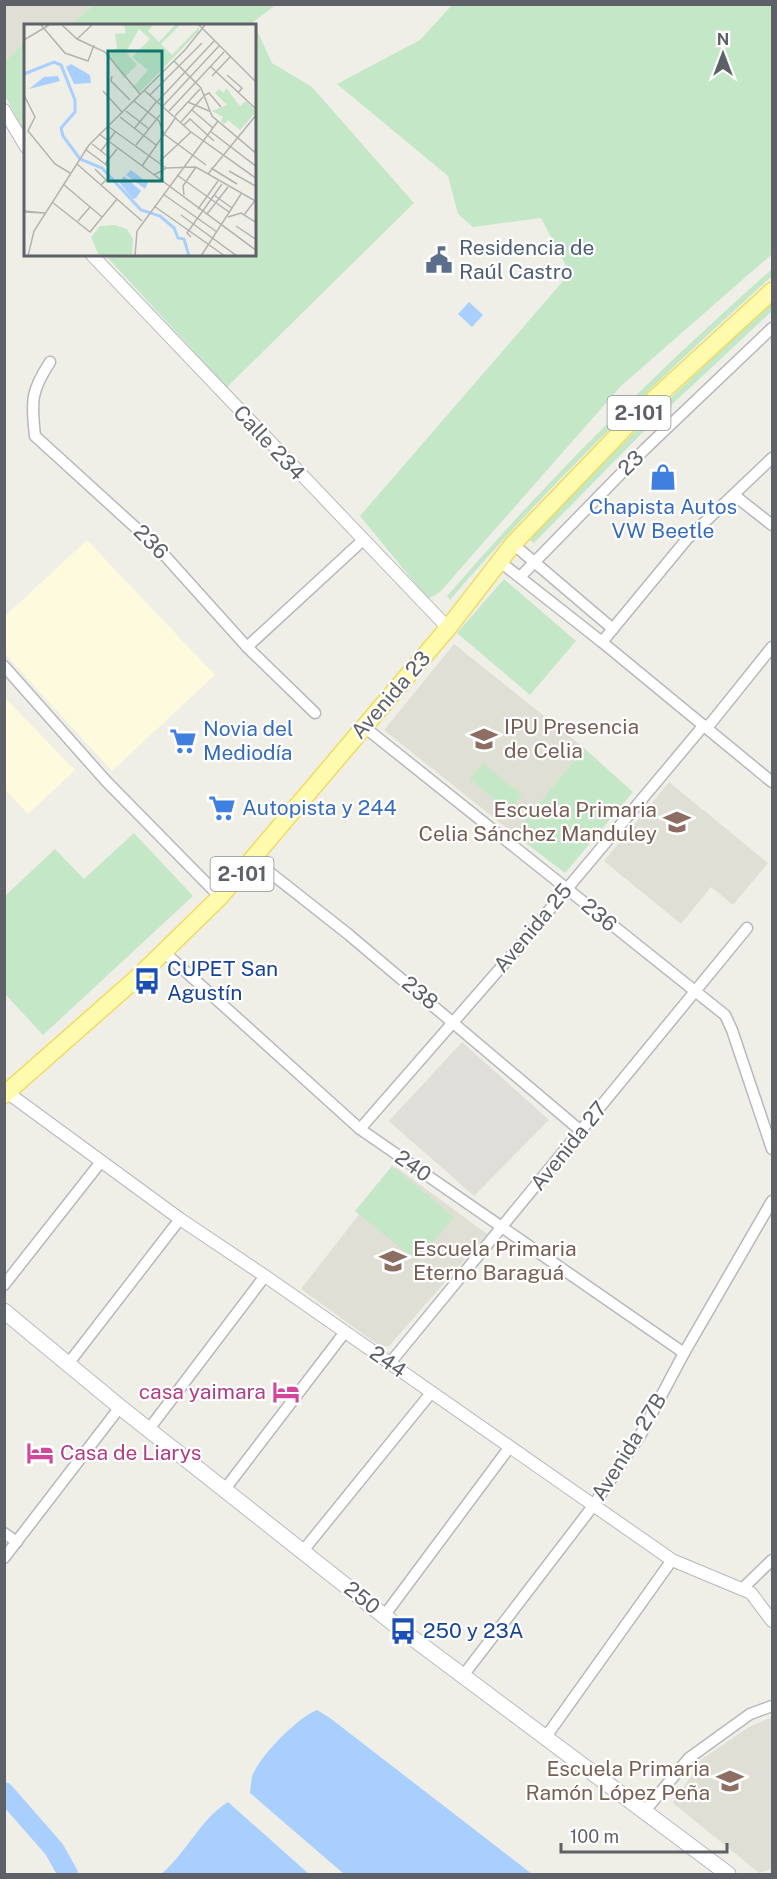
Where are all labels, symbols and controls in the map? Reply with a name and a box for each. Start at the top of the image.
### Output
inset map [24,24,256,256]
north arrow [693,24,753,84]
text: N [717,30,729,49]
place label: Residencia de Raúl Castro [459,235,594,284]
public building icon: Residencia de Raúl Castro [424,245,454,275]
road number: 2-101 [608,396,670,430]
street label: Calle 234 [228,400,310,485]
street label: 23 [613,445,649,481]
shop icon: Chapista Autos VW Beetle [648,462,678,492]
place label: Chapista Autos VW Beetle [589,494,737,543]
street label: 236 [129,519,174,564]
street label: Avenida 23 [346,646,436,744]
place label: IPU Presencia de Celia [504,714,639,763]
place label: Novia del Mediodía [203,716,293,765]
school or university icon: IPU Presencia de Celia [469,724,499,754]
supermarket icon: Novia del Mediodía [168,726,198,756]
supermarket icon: Autopista y 244 [207,793,237,823]
place label: Autopista y 244 [242,795,397,820]
place label: Escuela Primaria Celia Sánchez Manduley [419,797,657,846]
school or university icon: Escuela Primaria Celia Sánchez Manduley [662,807,692,837]
road number: 2-101 [210,857,274,891]
street label: Avenida 25 [488,878,577,977]
street label: 236 [576,893,622,937]
place label: CUPET San Agustín [167,956,278,1005]
bus stop icon: CUPET San Agustín [132,966,162,996]
street label: 238 [397,971,443,1015]
street label: Avenida 27 [525,1096,612,1195]
street label: 240 [390,1144,436,1187]
place label: Escuela Primaria Eterno Baraguá [413,1236,577,1285]
school or university icon: Escuela Primaria Eterno Baraguá [378,1246,408,1276]
street label: 244 [365,1340,411,1383]
hotel icon: casa yaimara [271,1377,301,1407]
place label: casa yaimara [139,1379,266,1404]
street label: Avenida 27B [586,1389,671,1505]
hotel icon: Casa de Liarys [25,1438,55,1468]
place label: Casa de Liarys [60,1440,201,1465]
street label: 250 [339,1576,385,1619]
bus stop icon: 250 y 23A [388,1616,418,1646]
place label: 250 y 23A [423,1618,524,1643]
place label: Escuela Primaria Ramón López Peña [525,1756,710,1805]
school or university icon: Escuela Primaria Ramón López Peña [715,1766,745,1796]
scale bar [561,1816,728,1854]
text: 100 m [570,1826,619,1847]

